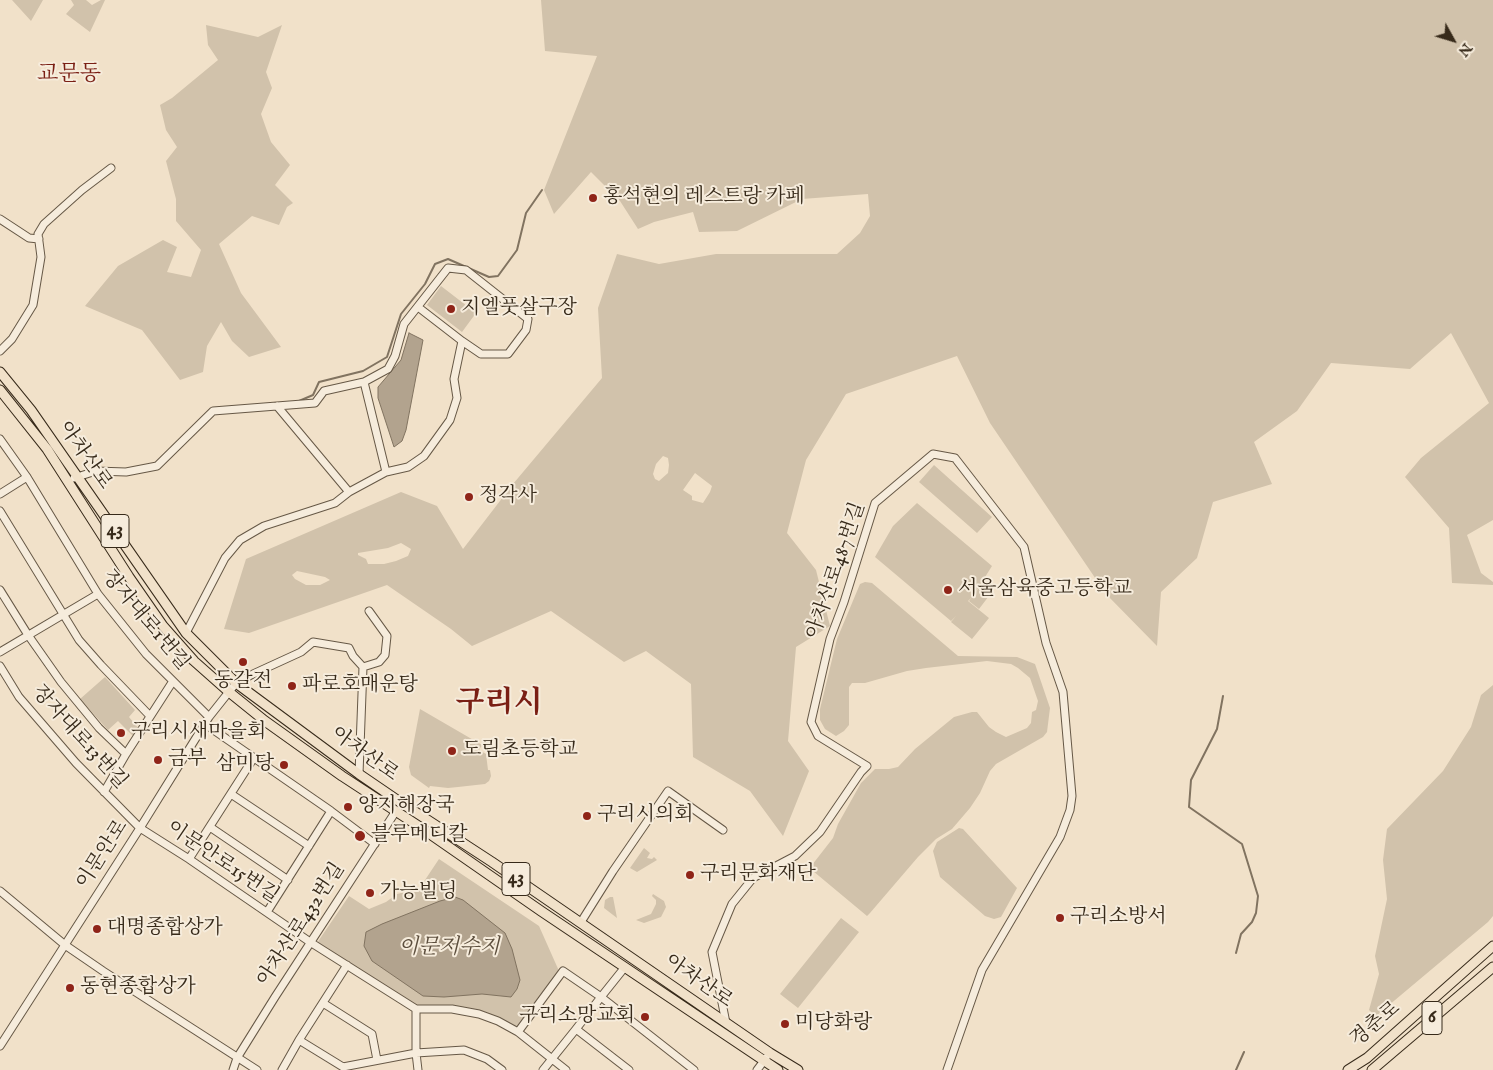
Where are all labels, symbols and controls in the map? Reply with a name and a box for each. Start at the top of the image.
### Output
north arrow [1428,15,1478,65]
text: N [1454,39,1475,60]
district label: 교문동 [37,62,101,88]
place label: 홍석현의 레스트랑 카페 [603,186,805,210]
marker: 홍석현의 레스트랑 카페 [587,192,599,204]
place label: 지엘풋살구장 [461,297,577,321]
marker: 지엘풋살구장 [445,303,457,315]
street label: 아차산로 [52,417,116,495]
place label: 정각사 [479,485,537,509]
marker: 정각사 [463,491,475,503]
street label: 아차산로487번길 [802,500,872,642]
road number: 43 [101,514,129,548]
street label: 장자대로1번길 [96,566,194,676]
place label: 서울삼육중고등학교 [958,578,1132,602]
marker: 서울삼육중고등학교 [942,584,954,596]
marker: 동갈전 [237,656,249,668]
place label: 동갈전 [214,670,272,694]
place label: 파로호매운탕 [302,674,418,698]
marker: 파로호매운탕 [286,680,298,692]
street label: 장자대로13번길 [26,681,132,795]
district label: 구리시 [456,687,542,723]
place label: 구리시새마을회 [131,721,266,745]
street label: 아차산로 [326,723,402,787]
marker: 구리시새마을회 [115,727,127,739]
place label: 도림초등학교 [462,739,578,763]
marker: 도림초등학교 [446,745,458,757]
place label: 금부 [168,748,207,772]
place label: 삼미당 [216,753,274,777]
marker: 금부 [152,754,164,766]
marker: 삼미당 [278,759,290,771]
place label: 양지해장국 [358,795,455,819]
marker: 양지해장국 [342,801,354,813]
place label: 구리시의회 [597,804,694,828]
marker: 구리시의회 [581,810,593,822]
street label: 이문안로 [72,816,134,894]
street label: 이문안로15번길 [161,817,283,909]
place label: 블루메디칼 [371,824,468,848]
marker: 블루메디칼 [353,829,367,843]
street label: 아차산로432번길 [253,859,351,991]
road number: 43 [502,862,530,896]
place label: 구리문화재단 [700,863,816,887]
marker: 구리문화재단 [684,869,696,881]
place label: 가능빌딩 [380,881,457,905]
marker: 가능빌딩 [364,887,376,899]
place label: 구리소방서 [1070,906,1167,930]
marker: 구리소방서 [1054,912,1066,924]
place label: 대명종합상가 [107,917,223,941]
marker: 대명종합상가 [91,923,103,935]
water label: 이문저수지 [398,936,500,962]
street label: 아차산로 [659,950,737,1014]
place label: 동현종합상가 [80,976,196,1000]
marker: 동현종합상가 [64,982,76,994]
street label: 경춘로 [1346,997,1406,1053]
road number: 6 [1422,1001,1442,1034]
place label: 구리소망교회 [519,1005,635,1029]
marker: 구리소망교회 [639,1011,651,1023]
place label: 미당화랑 [795,1012,872,1036]
marker: 미당화랑 [779,1018,791,1030]

